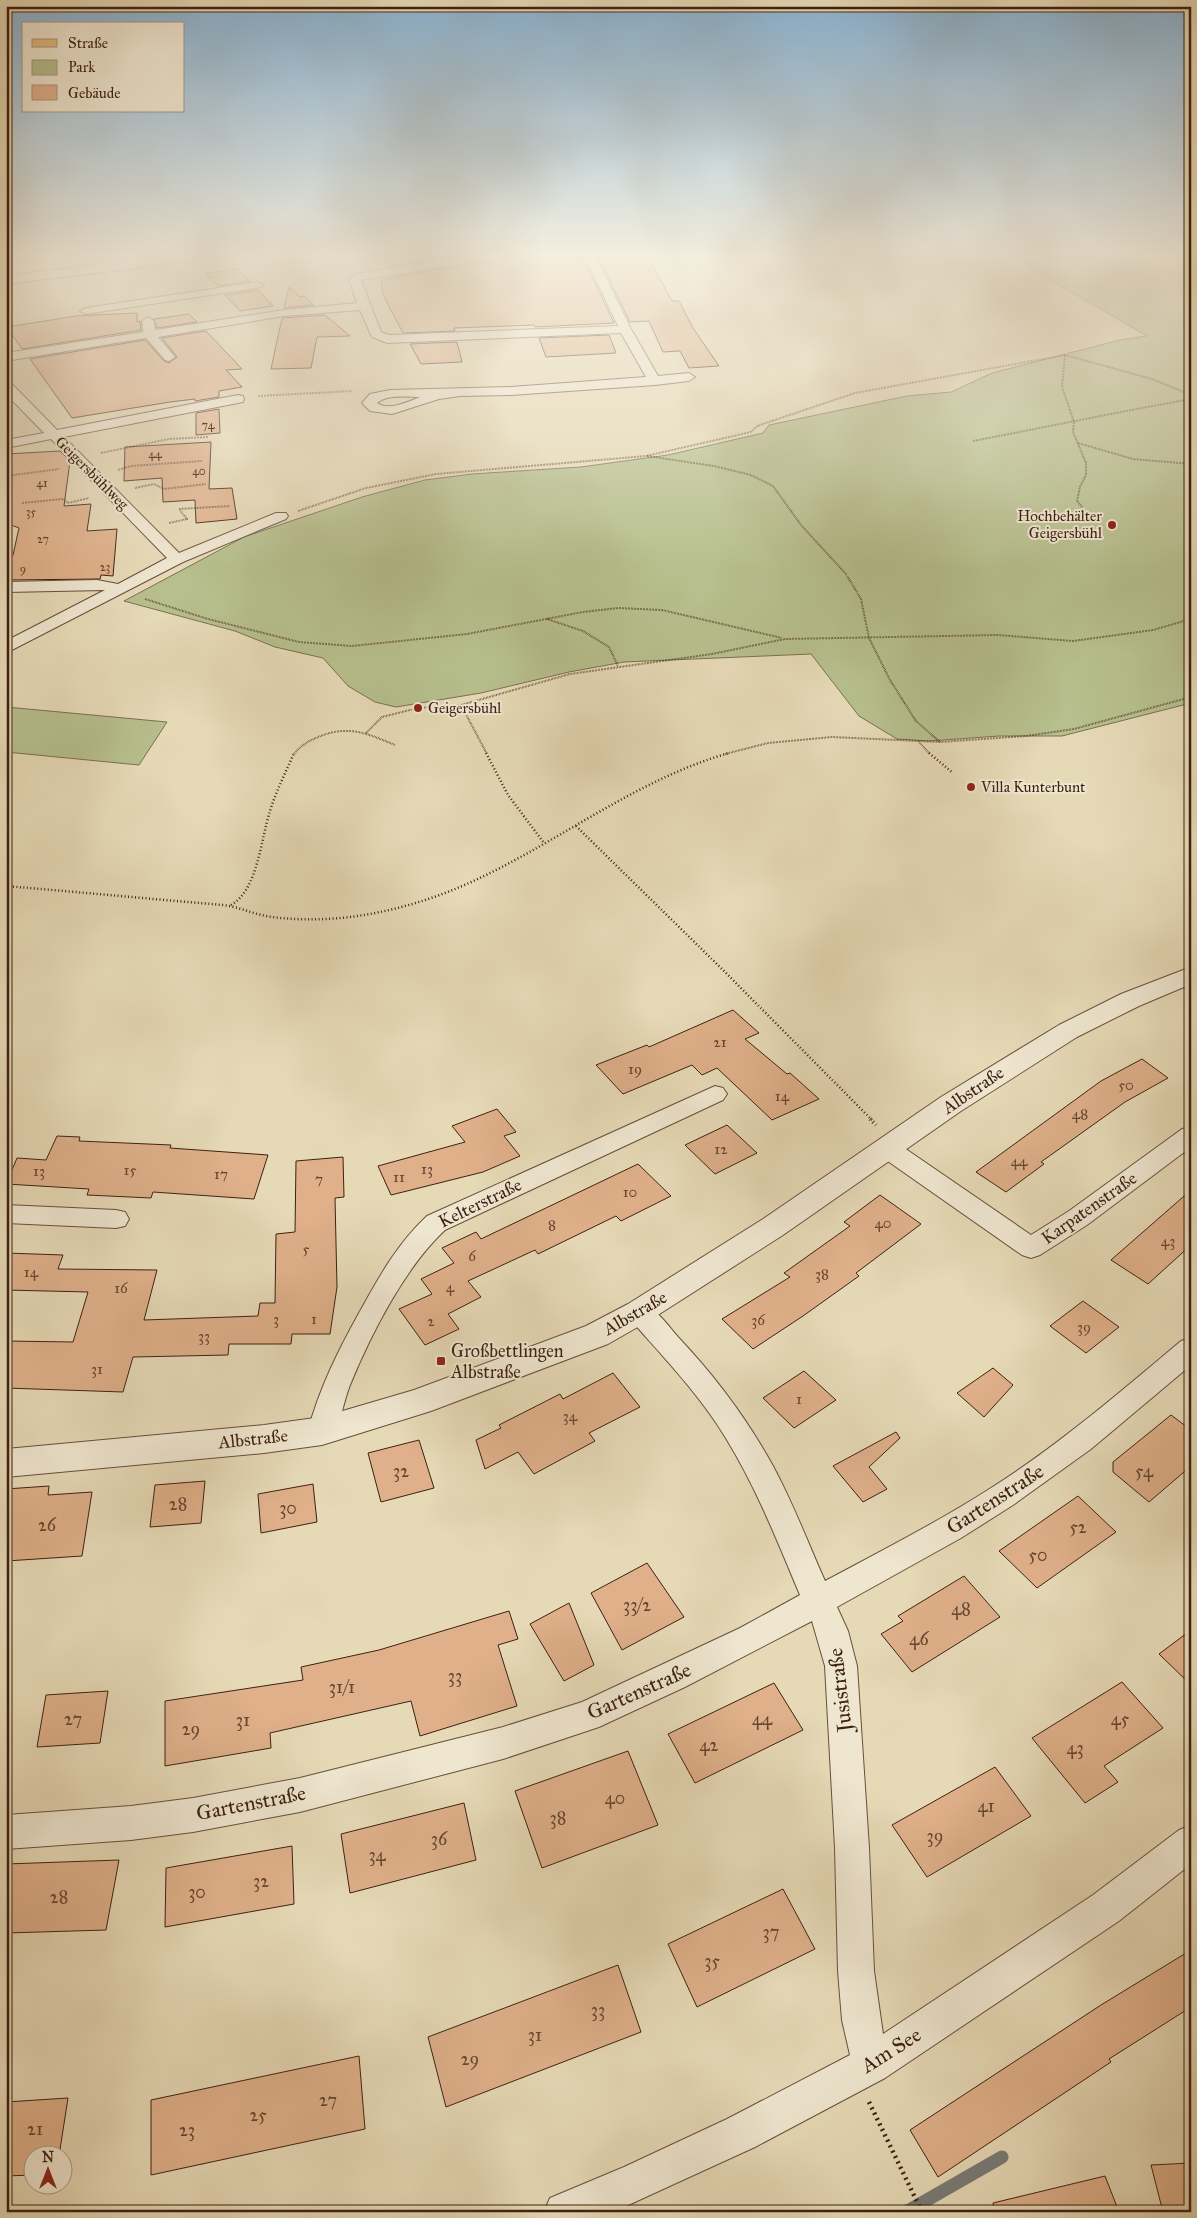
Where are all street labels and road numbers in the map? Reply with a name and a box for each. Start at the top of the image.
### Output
street label: Geigersbühlweg [52,433,133,514]
street label: Albstraße [937,1061,1008,1119]
street label: Karpatenstraße [1037,1167,1141,1249]
street label: Kelterstraße [435,1173,525,1233]
street label: Albstraße [598,1286,671,1340]
street label: Albstraße [216,1424,289,1454]
street label: Gartenstraße [941,1458,1049,1540]
street label: Jusistraße [822,1646,858,1735]
street label: Gartenstraße [583,1656,695,1725]
street label: Gartenstraße [194,1780,308,1826]
street label: Am See [855,2021,926,2079]

